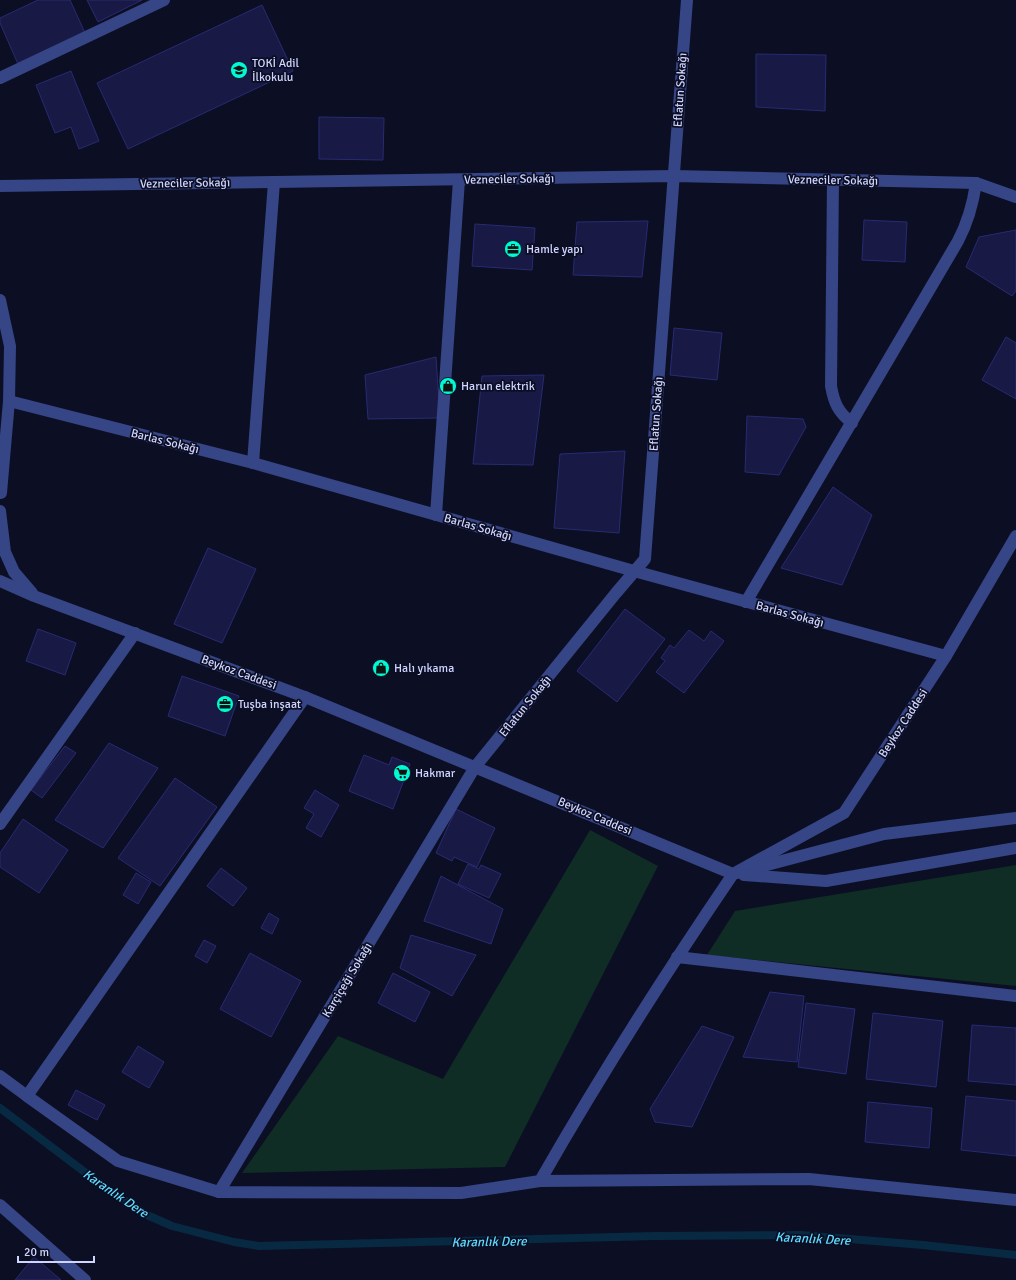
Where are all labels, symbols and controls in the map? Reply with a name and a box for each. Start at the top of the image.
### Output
street label: Eflatun Sokağı [670,52,691,128]
place label: TOKİ Adil İlkokulu [252,56,300,85]
school or university icon: TOKİ Adil İlkokulu [229,60,249,80]
street label: Vezneciler Sokağı [464,171,554,188]
street label: Vezneciler Sokağı [788,172,878,189]
street label: Vezneciler Sokağı [140,175,230,192]
office icon: Hamle yapı [503,239,523,259]
place label: Hamle yapı [526,242,583,257]
shop icon: Harun elektrik [438,376,458,396]
street label: Eflatun Sokağı [646,376,667,452]
place label: Harun elektrik [461,379,535,394]
street label: Barlas Sokağı [129,426,201,457]
street label: Barlas Sokağı [442,511,513,544]
street label: Barlas Sokağı [754,598,826,631]
street label: Beykoz Caddesi [199,652,279,693]
shop icon: Halı yıkama [371,658,391,678]
place label: Halı yıkama [394,661,454,676]
street label: Eflatun Sokağı [496,673,555,740]
street label: Beykoz Caddesi [876,686,931,760]
office icon: Tuşba inşaat [215,694,235,714]
place label: Tuşba inşaat [238,697,301,712]
supermarket icon: Hakmar [392,763,412,783]
place label: Hakmar [415,766,456,781]
street label: Beykoz Caddesi [556,794,634,839]
street label: Karçiçeği Sokağı [319,940,376,1020]
water label: Karanlık Dere [80,1166,152,1222]
water label: Karanlık Dere [775,1229,852,1249]
water label: Karanlık Dere [451,1233,528,1251]
scale bar [18,1238,94,1264]
text: 20 m [24,1245,49,1260]

